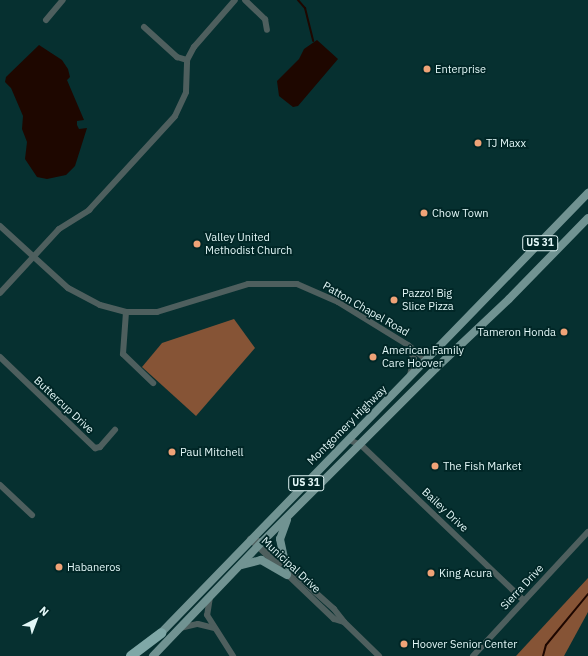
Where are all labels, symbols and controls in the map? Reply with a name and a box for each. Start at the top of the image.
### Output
place label: Enterprise [435,62,486,76]
marker: Enterprise [422,64,432,74]
place label: TJ Maxx [486,136,526,150]
marker: TJ Maxx [473,138,483,148]
place label: Chow Town [432,206,489,220]
marker: Chow Town [419,208,429,218]
place label: Valley United Methodist Church [205,231,292,257]
road number: US 31 [522,235,558,251]
marker: Valley United Methodist Church [192,239,202,249]
street label: Patton Chapel Road [321,279,411,339]
place label: Pazzo! Big Slice Pizza [402,287,454,313]
marker: Pazzo! Big Slice Pizza [389,295,399,305]
place label: Tameron Honda [478,325,556,339]
marker: Tameron Honda [559,327,569,337]
place label: American Family Care Hoover [382,344,464,370]
marker: American Family Care Hoover [367,351,379,363]
street label: Buttercup Drive [31,374,97,436]
street label: Montgomery Highway [304,382,390,468]
place label: Paul Mitchell [180,445,244,459]
marker: Paul Mitchell [167,447,177,457]
place label: The Fish Market [443,459,522,473]
marker: The Fish Market [430,461,440,471]
road number: US 31 [288,475,324,491]
street label: Bailey Drive [419,485,471,535]
street label: Municipal Drive [259,534,323,596]
place label: Habaneros [67,560,121,574]
marker: Habaneros [54,562,64,572]
street label: Sierra Drive [498,562,546,612]
place label: King Acura [439,566,492,580]
marker: King Acura [426,568,436,578]
north arrow [16,600,56,640]
text: N [36,603,52,619]
place label: Hoover Senior Center [412,637,517,651]
marker: Hoover Senior Center [399,639,409,649]

